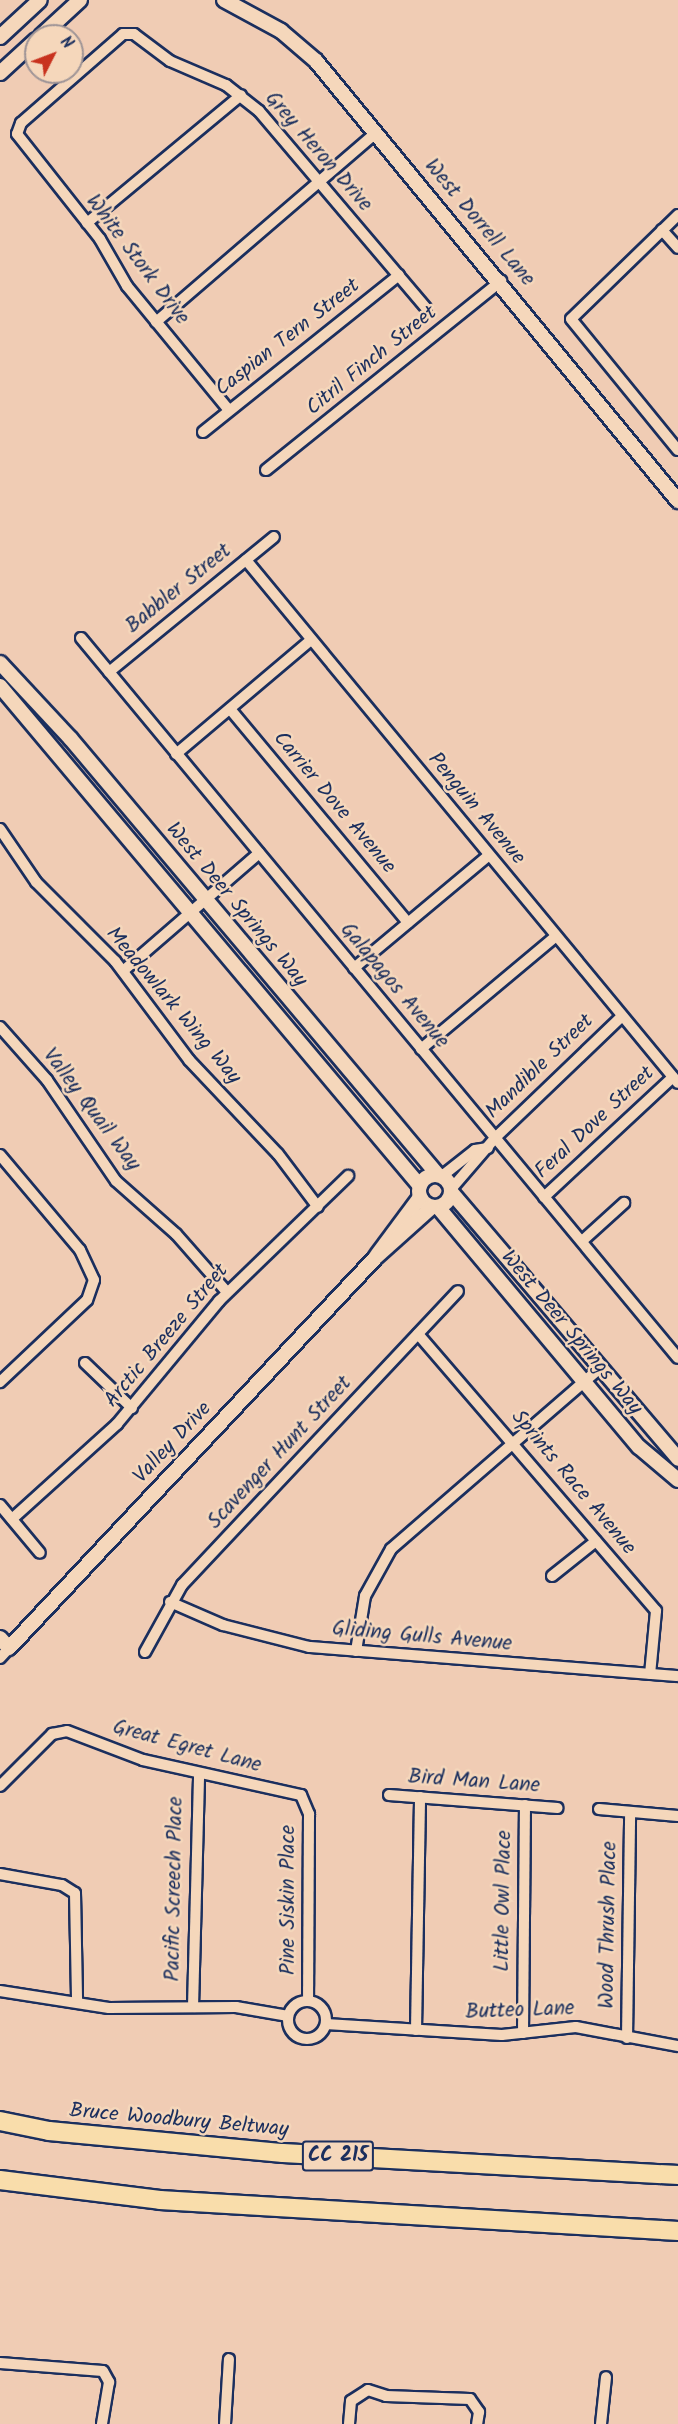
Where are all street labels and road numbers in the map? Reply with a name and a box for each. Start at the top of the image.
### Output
street label: Grey Heron Drive [259,87,377,217]
street label: West Dorrell Lane [418,154,540,292]
street label: White Stork Drive [80,190,194,330]
street label: Caspian Tern Street [211,274,365,402]
street label: Citril Finch Street [302,301,442,421]
street label: Babbler Street [121,539,237,639]
street label: Carrier Dove Avenue [267,727,401,879]
street label: Penguin Avenue [422,748,530,870]
street label: West Deer Springs Way [160,818,312,992]
street label: Galapagos Avenue [334,918,454,1054]
street label: Meadowlark Wing Way [100,922,246,1090]
street label: Mandible Street [481,1009,599,1125]
street label: Valley Quail Way [37,1044,145,1176]
street label: Feral Dove Street [530,1061,660,1185]
street label: West Deer Springs Way [495,1246,647,1420]
street label: Arctic Breeze Street [100,1259,234,1413]
street label: Scavenger Hunt Street [203,1371,357,1535]
street label: Valley Drive [129,1397,217,1489]
street label: Sprints Race Avenue [505,1406,641,1560]
street label: Gliding Gulls Avenue [331,1617,513,1657]
street label: Great Egret Lane [110,1715,264,1779]
street label: Bird Man Lane [407,1765,541,1799]
street label: Pacific Screech Place [161,1796,189,1982]
street label: Pine Siskin Place [276,1825,302,1975]
street label: Little Owl Place [490,1830,518,1972]
street label: Wood Thrush Place [595,1841,623,2009]
street label: Butteo Lane [465,1997,575,2025]
street label: Bruce Woodbury Beltway [68,2099,290,2143]
road number: CC 215 [300,2139,376,2173]

